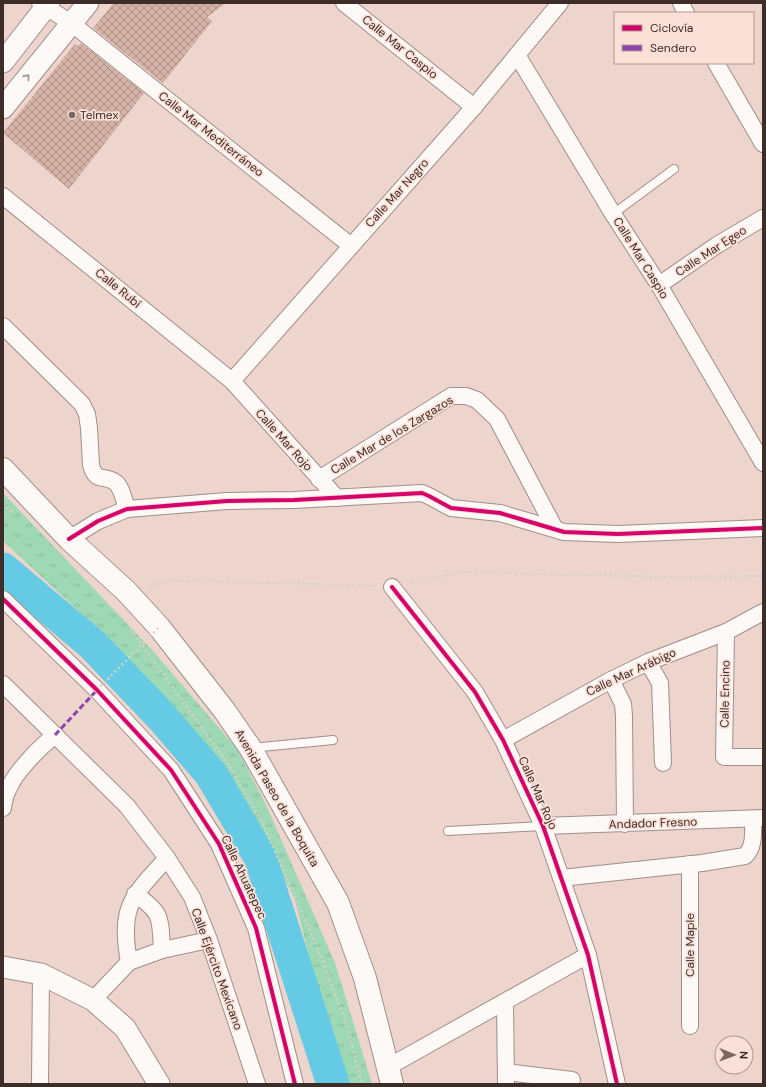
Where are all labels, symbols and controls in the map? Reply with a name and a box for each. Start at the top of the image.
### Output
street label: Calle Mar Caspio [359,11,441,83]
legend [614,12,754,64]
text: Ciclovía [650,20,693,36]
text: Sendero [650,40,696,56]
one-way arrow [23,75,30,82]
street label: Calle Mar Mediterráneo [155,88,267,180]
place label: Telmex [80,107,118,123]
marker: Telmex [67,110,77,120]
street label: Calle Mar Negro [362,155,432,231]
street label: Calle Mar Caspio [609,214,673,302]
street label: Calle Mar Egeo [672,222,750,280]
street label: Calle Rubí [92,265,145,312]
street label: Calle Mar de los Zargazos [328,392,456,478]
street label: Calle Mar Rojo [252,405,316,475]
street label: Calle Mar Arábigo [583,644,679,700]
street label: Calle Encino [716,660,734,728]
street label: Avenida Paseo de la Boquita [231,726,323,870]
street label: Calle Mar Rojo [515,754,561,832]
street label: Andador Fresno [608,813,698,833]
street label: Calle Ahuatepec [217,832,271,922]
street label: Calle Ejército Mexicano [187,906,247,1032]
street label: Calle Maple [682,913,698,977]
north arrow [714,1035,754,1075]
text: N [737,1051,751,1059]

